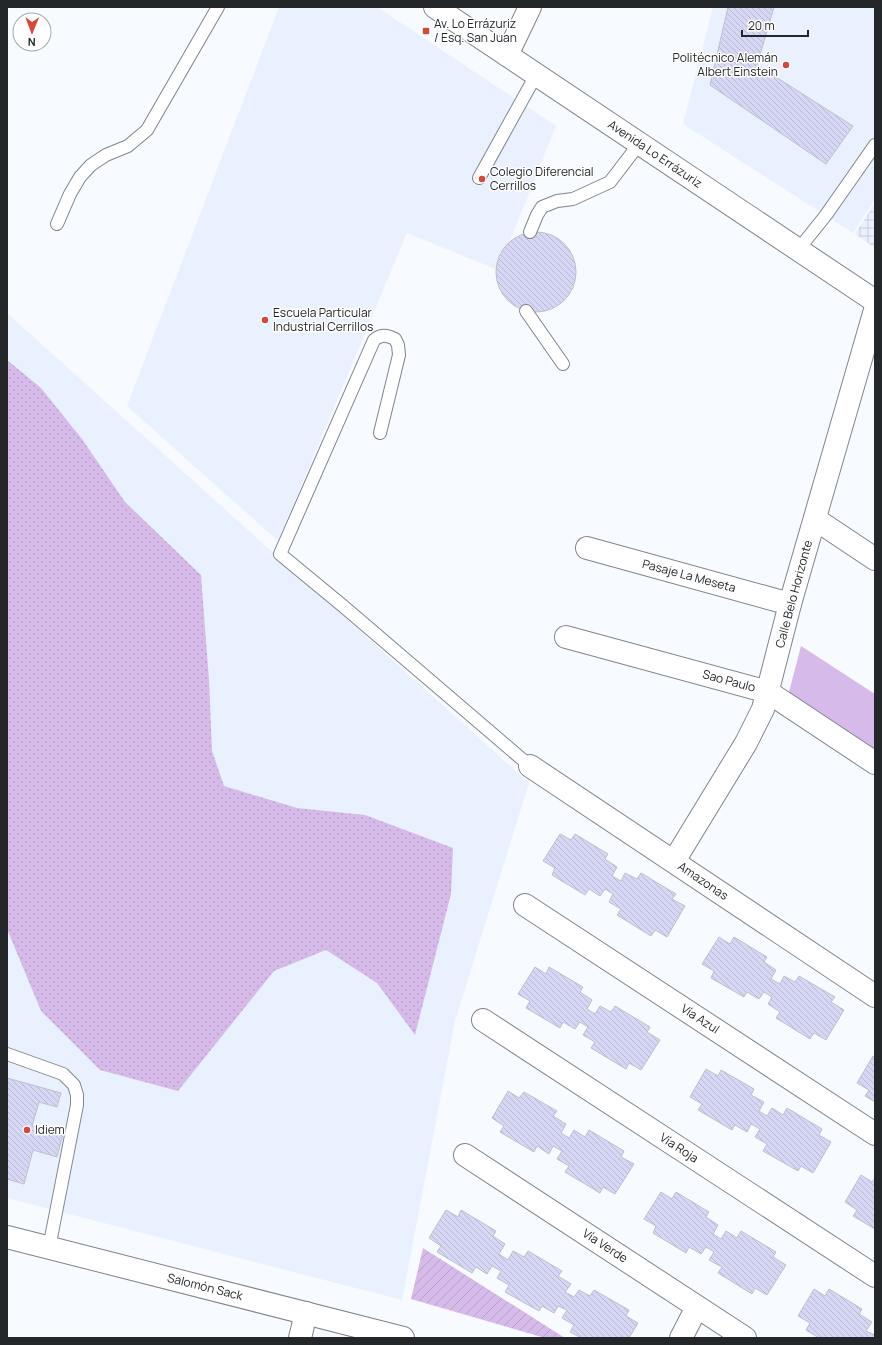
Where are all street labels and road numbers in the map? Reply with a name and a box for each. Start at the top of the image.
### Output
street label: Avenida Lo Errázuriz [605,116,706,192]
street label: Calle Belo Horizonte [771,538,816,650]
street label: Pasaje La Meseta [641,555,738,596]
street label: Sao Paulo [701,665,758,696]
street label: Amazonas [675,857,732,904]
street label: Vía Azul [678,1000,723,1037]
street label: Vía Roja [657,1129,702,1166]
street label: Vía Verde [579,1225,631,1267]
street label: Salomón Sack [166,1269,246,1304]

